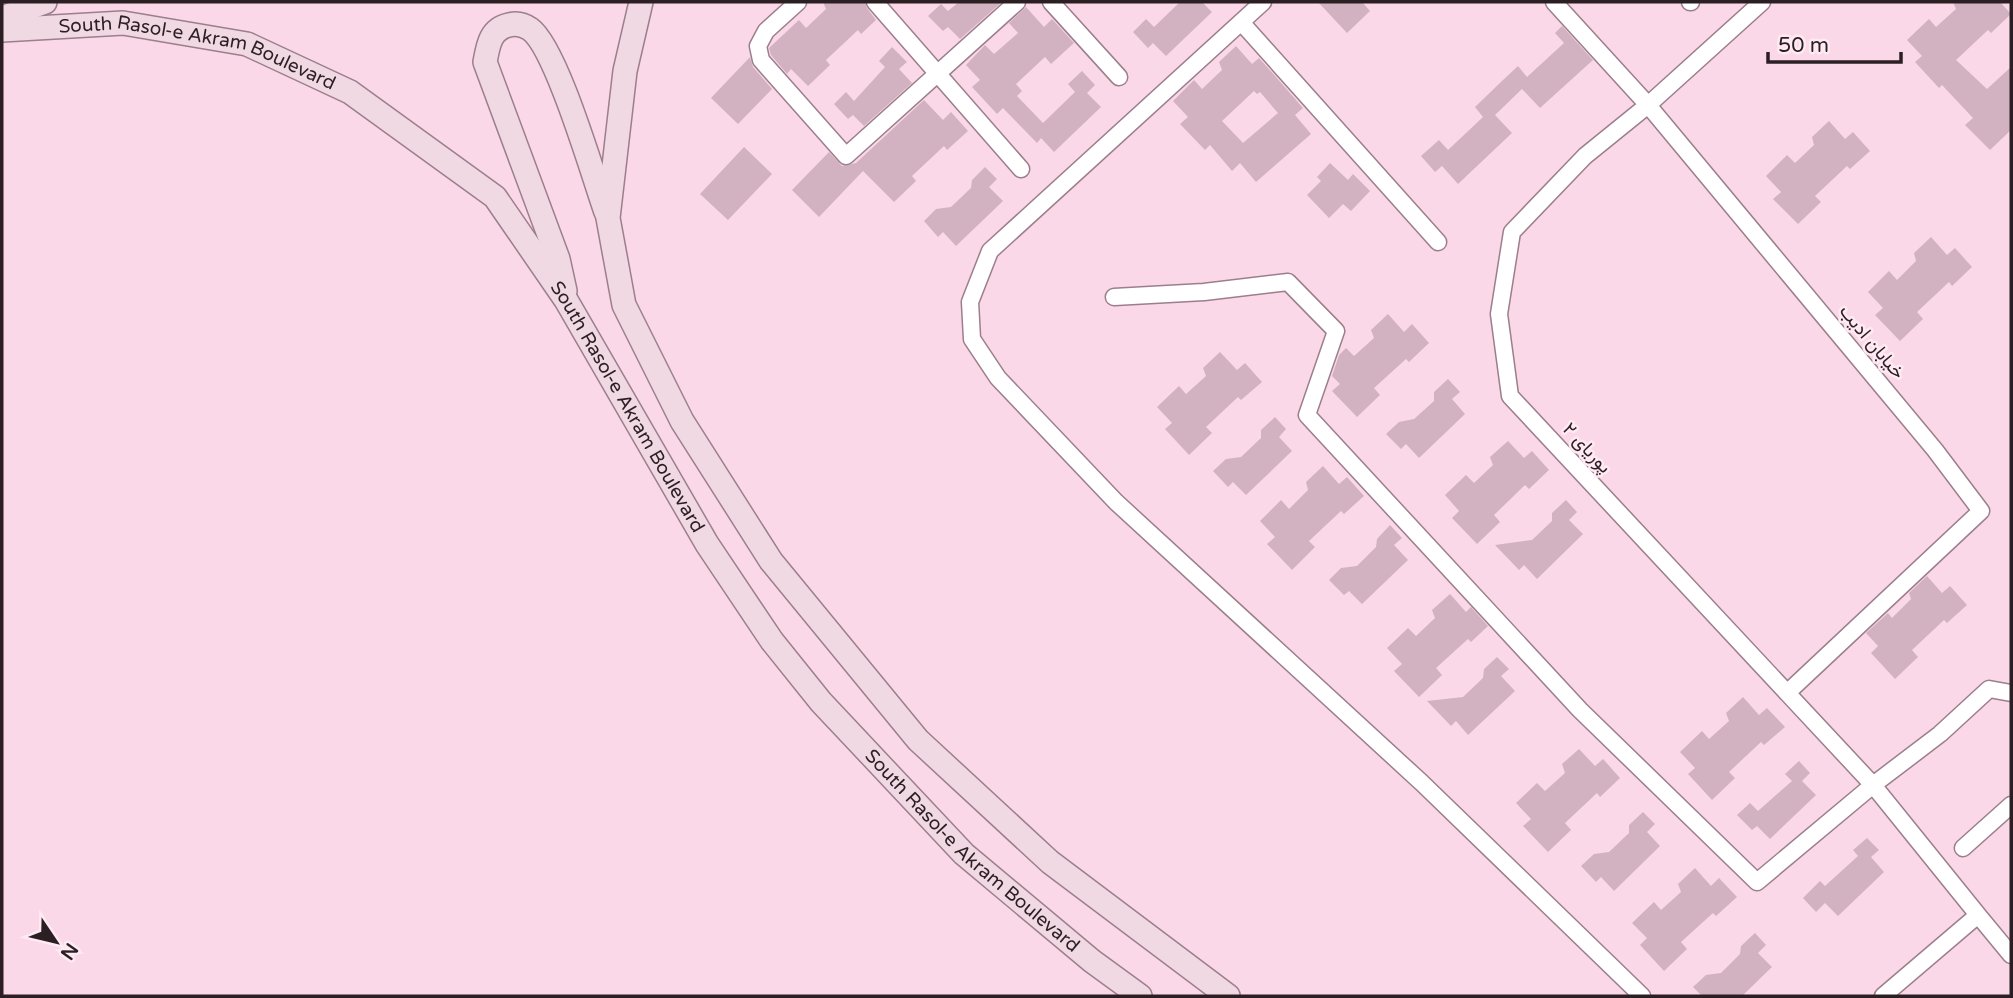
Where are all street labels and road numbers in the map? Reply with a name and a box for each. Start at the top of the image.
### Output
street label: South Rasol-e Akram Boulevard [58,11,339,95]
street label: South Rasol-e Akram Boulevard [546,277,709,536]
street label: خیابان ادیب [1835,300,1909,384]
street label: پوریای ۲ [1557,418,1616,479]
street label: South Rasol-e Akram Boulevard [860,745,1084,957]

